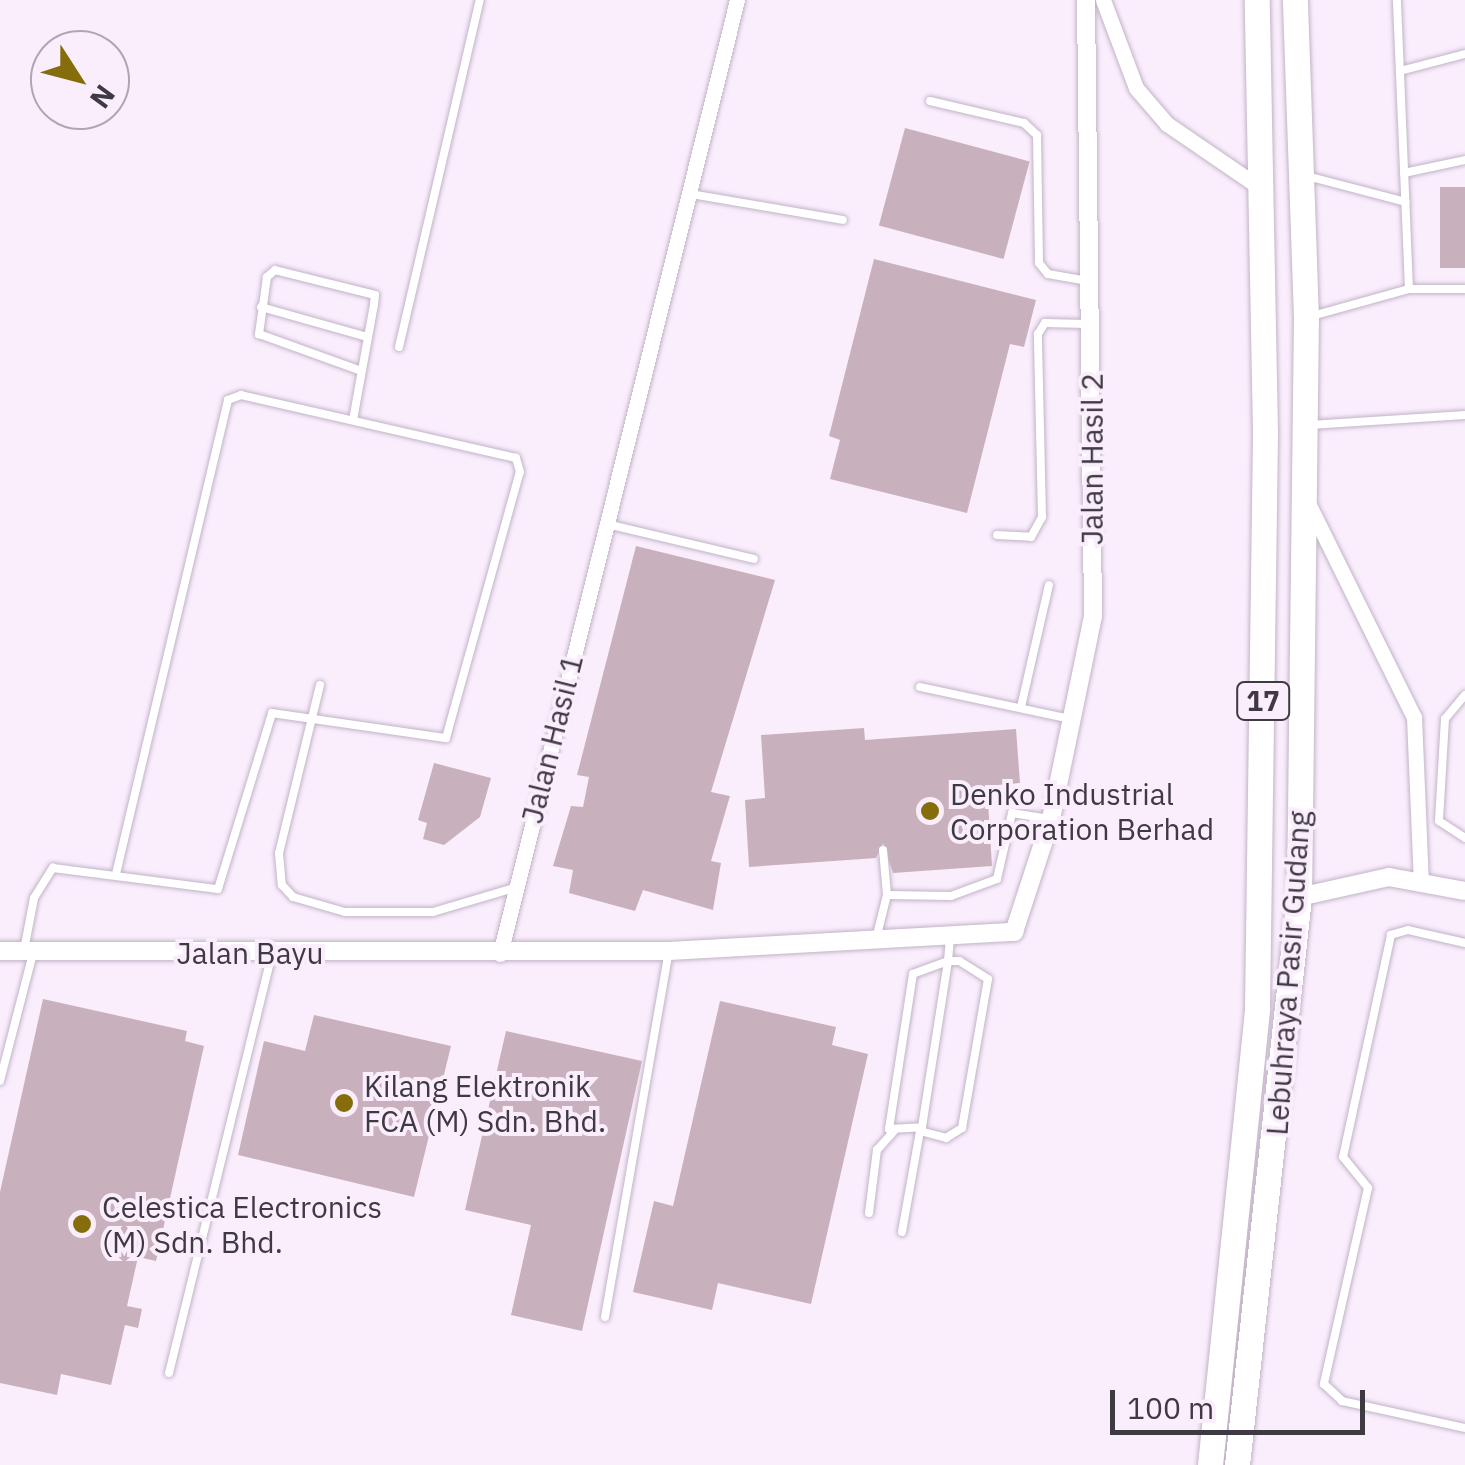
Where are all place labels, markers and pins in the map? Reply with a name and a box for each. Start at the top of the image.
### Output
place label: Denko Industrial Corporation Berhad [950,776,1214,846]
marker: Denko Industrial Corporation Berhad [919,800,941,822]
place label: Kilang Elektronik FCA (M) Sdn. Bhd. [364,1068,606,1138]
marker: Kilang Elektronik FCA (M) Sdn. Bhd. [333,1092,355,1114]
place label: Celestica Electronics (M) Sdn. Bhd. [102,1189,382,1260]
marker: Celestica Electronics (M) Sdn. Bhd. [71,1213,93,1235]

